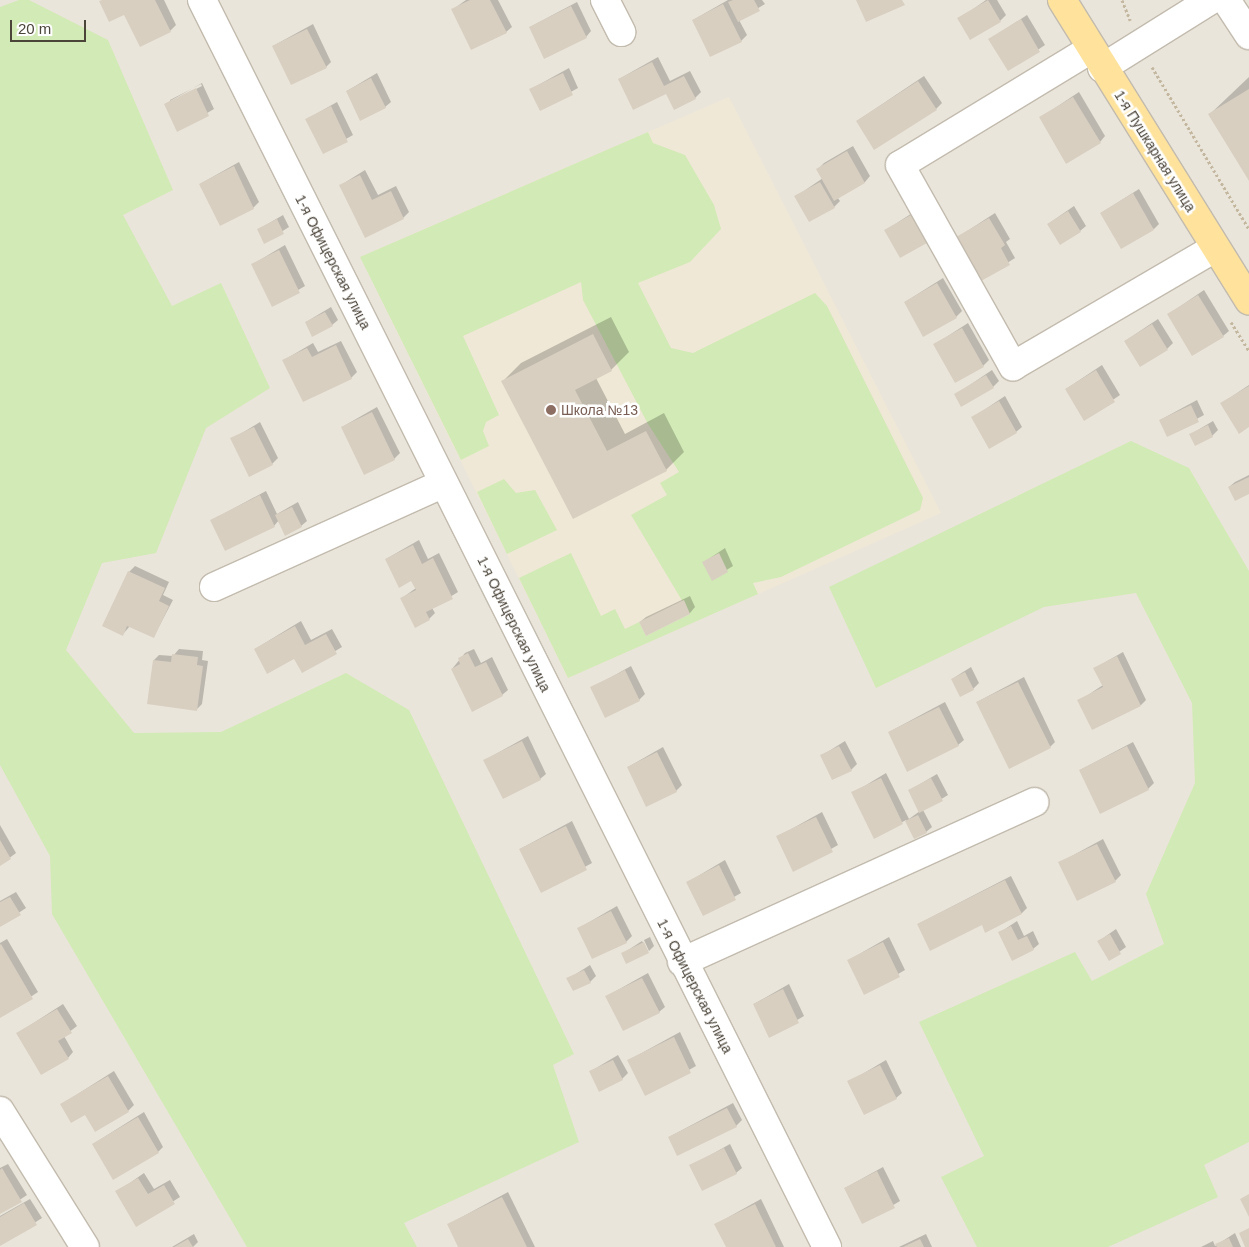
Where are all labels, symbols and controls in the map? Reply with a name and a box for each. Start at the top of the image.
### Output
scale bar [12,10,89,42]
text: 20 m [18,20,51,37]
street label: 1-я Пушкарная улица [1111,87,1199,215]
street label: 1-я Офицерская улица [292,192,374,332]
place label: Школа №13 [561,402,638,418]
marker: Школа №13 [545,404,557,416]
street label: 1-я Офицерская улица [474,553,554,695]
street label: 1-я Офицерская улица [654,916,736,1056]

